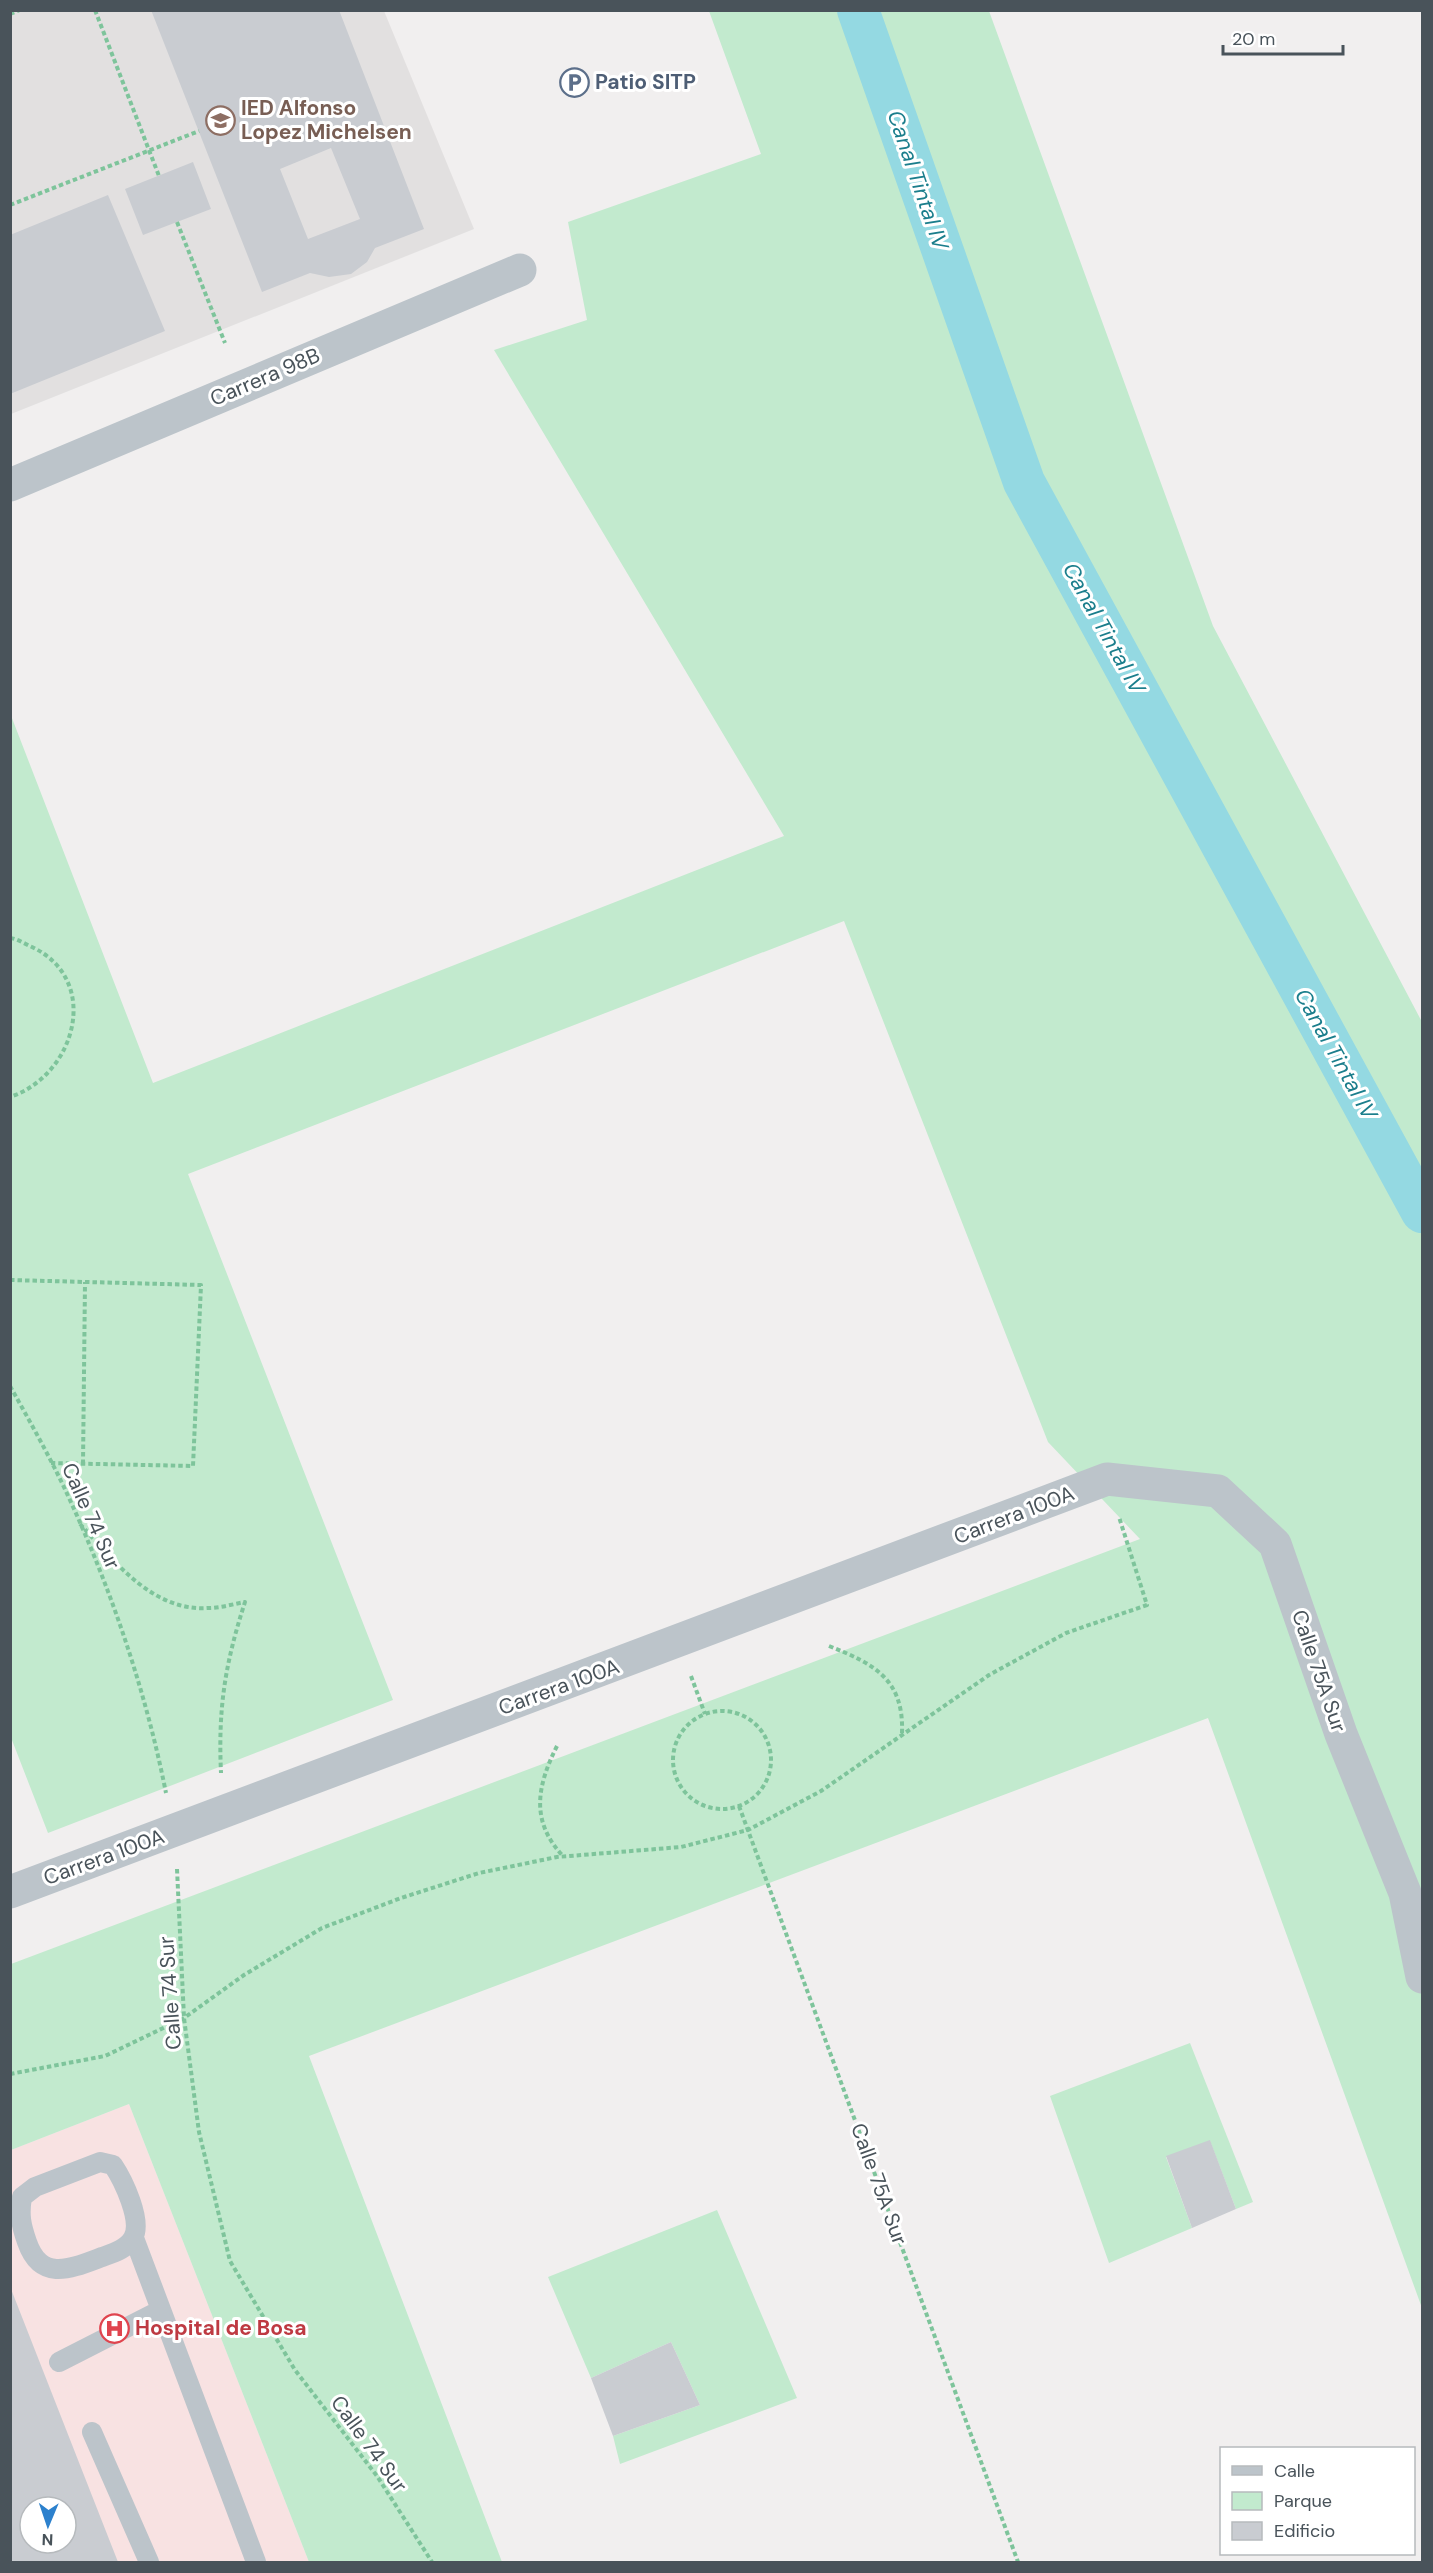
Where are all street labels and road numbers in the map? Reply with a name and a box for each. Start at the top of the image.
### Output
street label: Carrera 98B [206,341,324,413]
street label: Calle 74 Sur [55,1458,127,1574]
street label: Carrera 100A [950,1479,1078,1551]
street label: Calle 75A Sur [1285,1606,1353,1736]
street label: Carrera 100A [495,1652,623,1722]
street label: Carrera 100A [40,1822,168,1892]
street label: Calle 74 Sur [152,1935,188,2051]
street label: Calle 75A Sur [844,2119,914,2249]
street label: Calle 74 Sur [324,2390,414,2498]

